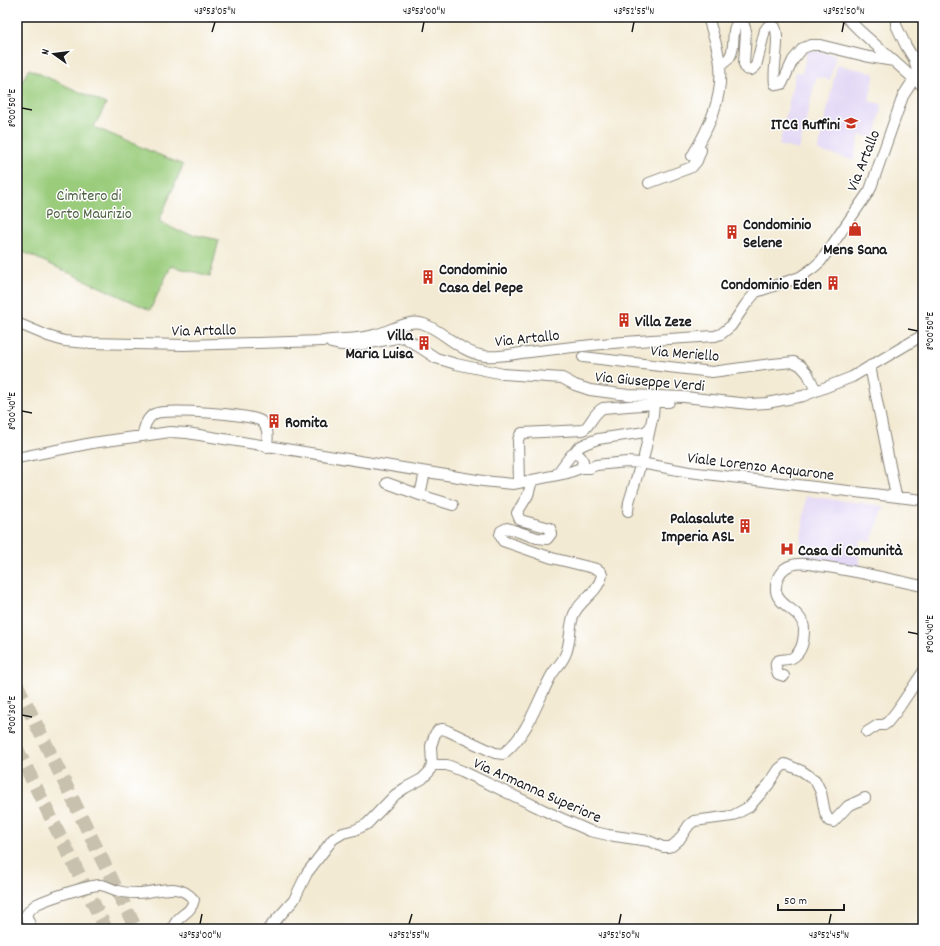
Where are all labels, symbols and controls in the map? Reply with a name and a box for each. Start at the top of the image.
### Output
text: 43°53'05"N [194,5,236,19]
text: 43°53'00"N [403,5,445,19]
text: 43°52'55"N [614,5,654,19]
text: 43°52'50"N [823,5,865,19]
north arrow [34,34,74,74]
text: N [38,47,55,57]
text: 8°00'50"E [6,88,20,127]
place label: ITCG Ruffini [771,114,840,137]
school or university icon: ITCG Ruffini [843,115,859,131]
street label: Via Artallo [842,127,887,195]
park label: Cimitero di Porto Maurizio [46,185,132,226]
place label: Condominio Selene [743,214,811,255]
shop icon: Mens Sana [847,221,863,237]
building icon: Condominio Selene [724,224,740,240]
place label: Mens Sana [823,239,888,262]
place label: Condominio Casa del Pepe [439,259,523,300]
building icon: Condominio Casa del Pepe [420,269,436,285]
place label: Condominio Eden [721,274,822,297]
building icon: Condominio Eden [825,275,841,291]
place label: Villa Zeze [635,311,692,334]
text: 8°00'50"E [924,311,938,350]
building icon: Villa Zeze [616,312,632,328]
street label: Via Artallo [172,319,237,344]
place label: Villa Maria Luisa [345,325,414,366]
street label: Via Artallo [494,325,561,354]
building icon: Villa Maria Luisa [416,335,432,351]
street label: Via Meriello [649,340,720,369]
street label: Via Giuseppe Verdi [594,366,706,399]
text: 8°00'40"E [6,392,20,430]
place label: Romita [285,412,329,435]
building icon: Romita [266,413,282,429]
street label: Viale Lorenzo Acquarone [686,447,835,488]
place label: Palasalute Imperia ASL [661,508,734,549]
building icon: Palasalute Imperia ASL [737,518,753,534]
place label: Casa di Comunità [798,540,904,563]
hospital icon: Casa di Comunità [779,541,795,557]
text: 8°00'40"E [924,615,938,653]
text: 8°00'30"E [6,696,20,734]
street label: Via Armanna Superiore [469,753,605,830]
scale bar [778,886,844,912]
text: 50 m [784,893,807,910]
text: 43°53'00"N [179,929,221,943]
text: 43°52'55"N [389,929,429,943]
text: 43°52'50"N [598,929,640,943]
text: 43°52'45"N [809,929,849,943]

